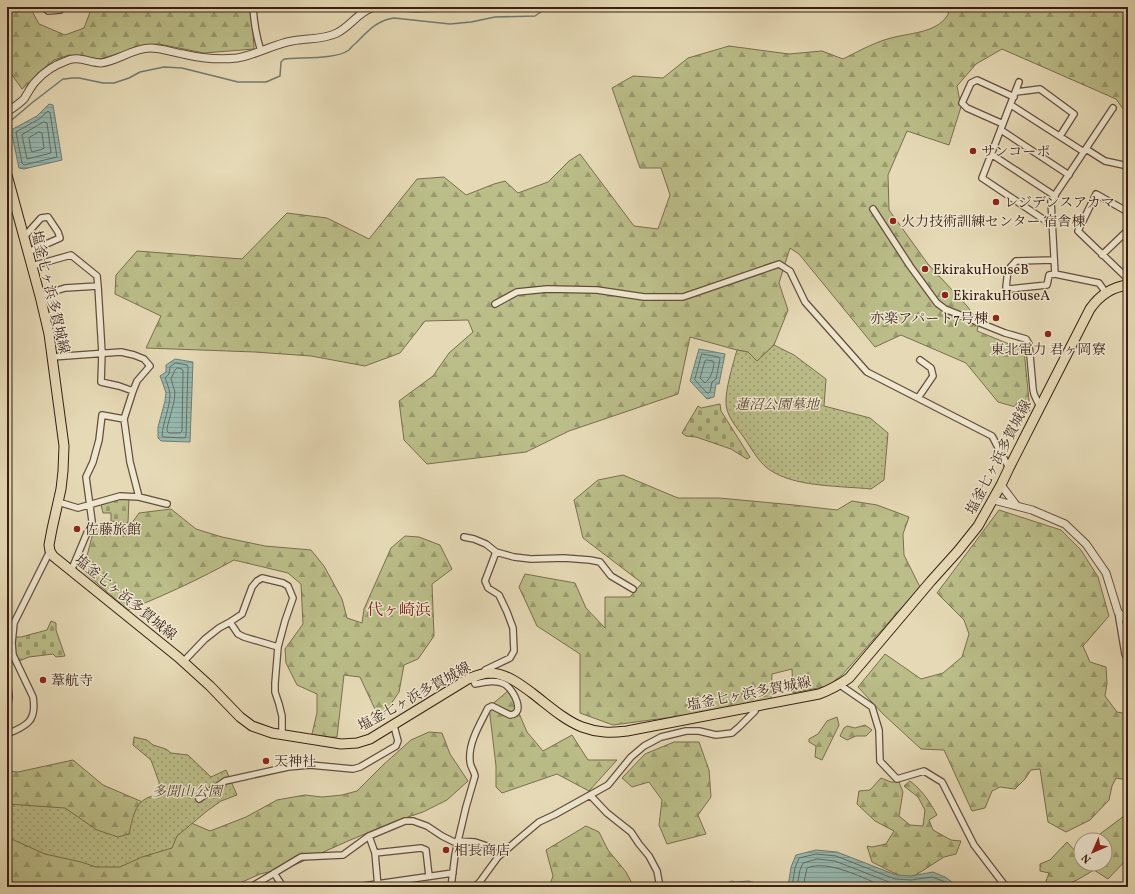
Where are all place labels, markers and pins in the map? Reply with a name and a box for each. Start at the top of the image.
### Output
place label: サンコーポ [981,143,1050,162]
marker: サンコーポ [968,146,978,156]
place label: レジデンスアカマ [1004,194,1115,213]
marker: レジデンスアカマ [991,197,1001,207]
place label: 火力技術訓練センター 宿舎棟 [901,213,1085,232]
marker: 火力技術訓練センター 宿舎棟 [888,216,898,226]
place label: EkirakuHouseB [933,261,1029,280]
marker: EkirakuHouseB [920,264,930,274]
place label: EkirakuHouseA [953,287,1050,306]
marker: EkirakuHouseA [940,290,950,300]
place label: 亦楽アパート7号棟 [870,310,988,329]
marker: 亦楽アパート7号棟 [991,313,1001,323]
marker: 東北電力 君ヶ岡寮 [1043,329,1053,339]
place label: 東北電力 君ヶ岡寮 [991,341,1105,360]
place label: 佐藤旅館 [85,521,141,540]
marker: 佐藤旅館 [72,524,82,534]
place label: 葦航寺 [51,672,93,691]
marker: 葦航寺 [38,675,48,685]
place label: 天神社 [274,753,316,772]
marker: 天神社 [261,756,271,766]
place label: 相長商店 [454,842,510,861]
marker: 相長商店 [441,845,451,855]

